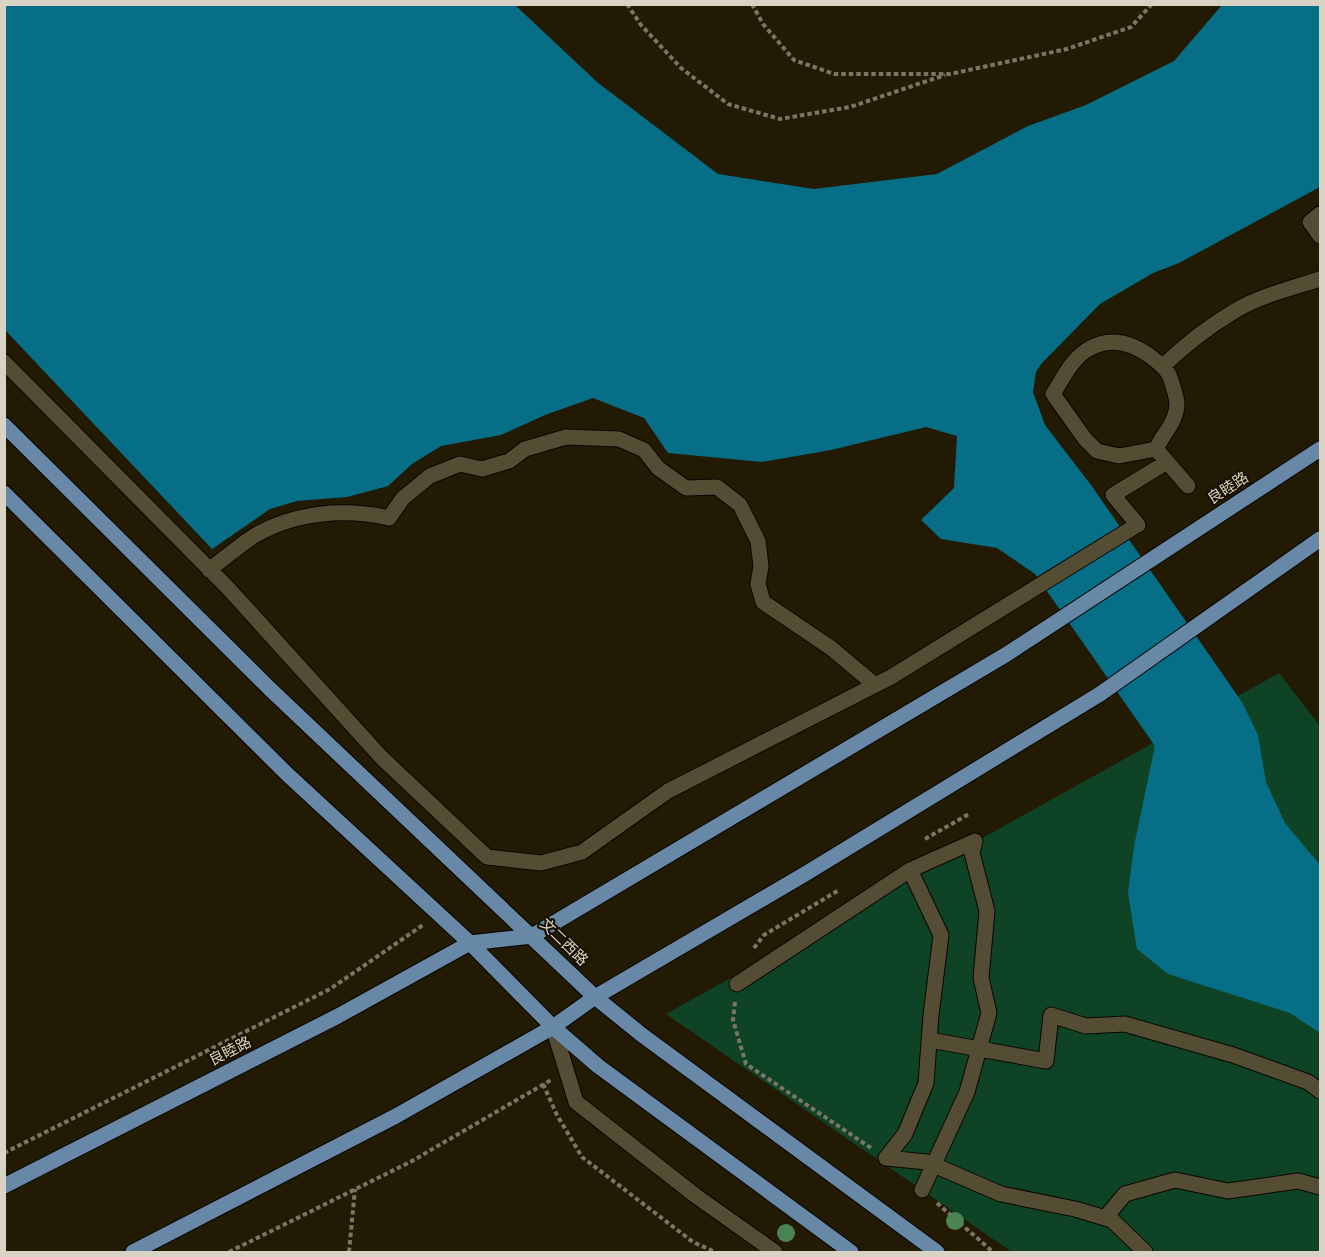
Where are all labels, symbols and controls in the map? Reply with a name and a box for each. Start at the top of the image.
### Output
street label: 良睦路 [1204,468,1252,508]
street label: 文二西路 [536,915,592,969]
street label: 良睦路 [206,1033,254,1069]

